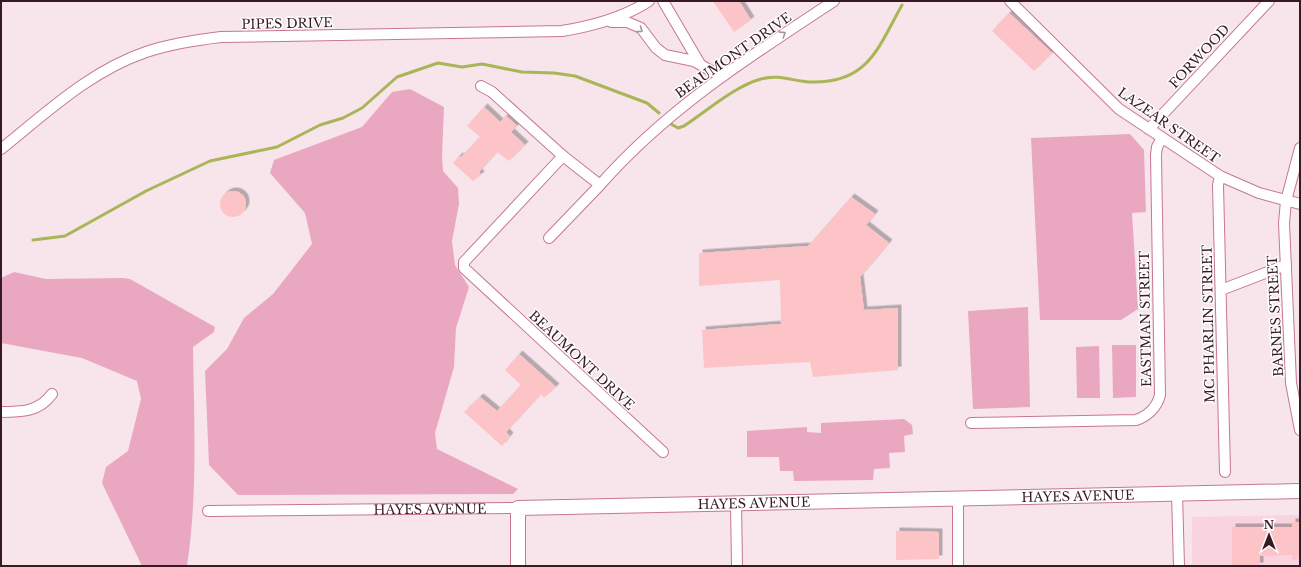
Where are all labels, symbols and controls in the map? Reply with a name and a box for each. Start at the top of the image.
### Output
street label: BEAUMONT DRIVE [672,9,795,102]
street label: PIPES DRIVE [241,14,333,33]
street label: FORWOOD [1165,21,1233,92]
one-way arrow [635,25,642,32]
one-way arrow [779,32,786,39]
street label: LAZEAR STREET [1114,84,1224,167]
street label: MC PHARLIN STREET [1199,244,1218,403]
street label: EASTMAN STREET [1136,250,1155,387]
street label: BARNES STREET [1264,254,1287,377]
street label: BEAUMONT DRIVE [525,307,638,414]
street label: HAYES AVENUE [1021,487,1134,506]
street label: HAYES AVENUE [697,494,811,513]
street label: HAYES AVENUE [373,500,487,518]
north arrow [1249,515,1289,555]
text: N [1264,518,1275,532]

